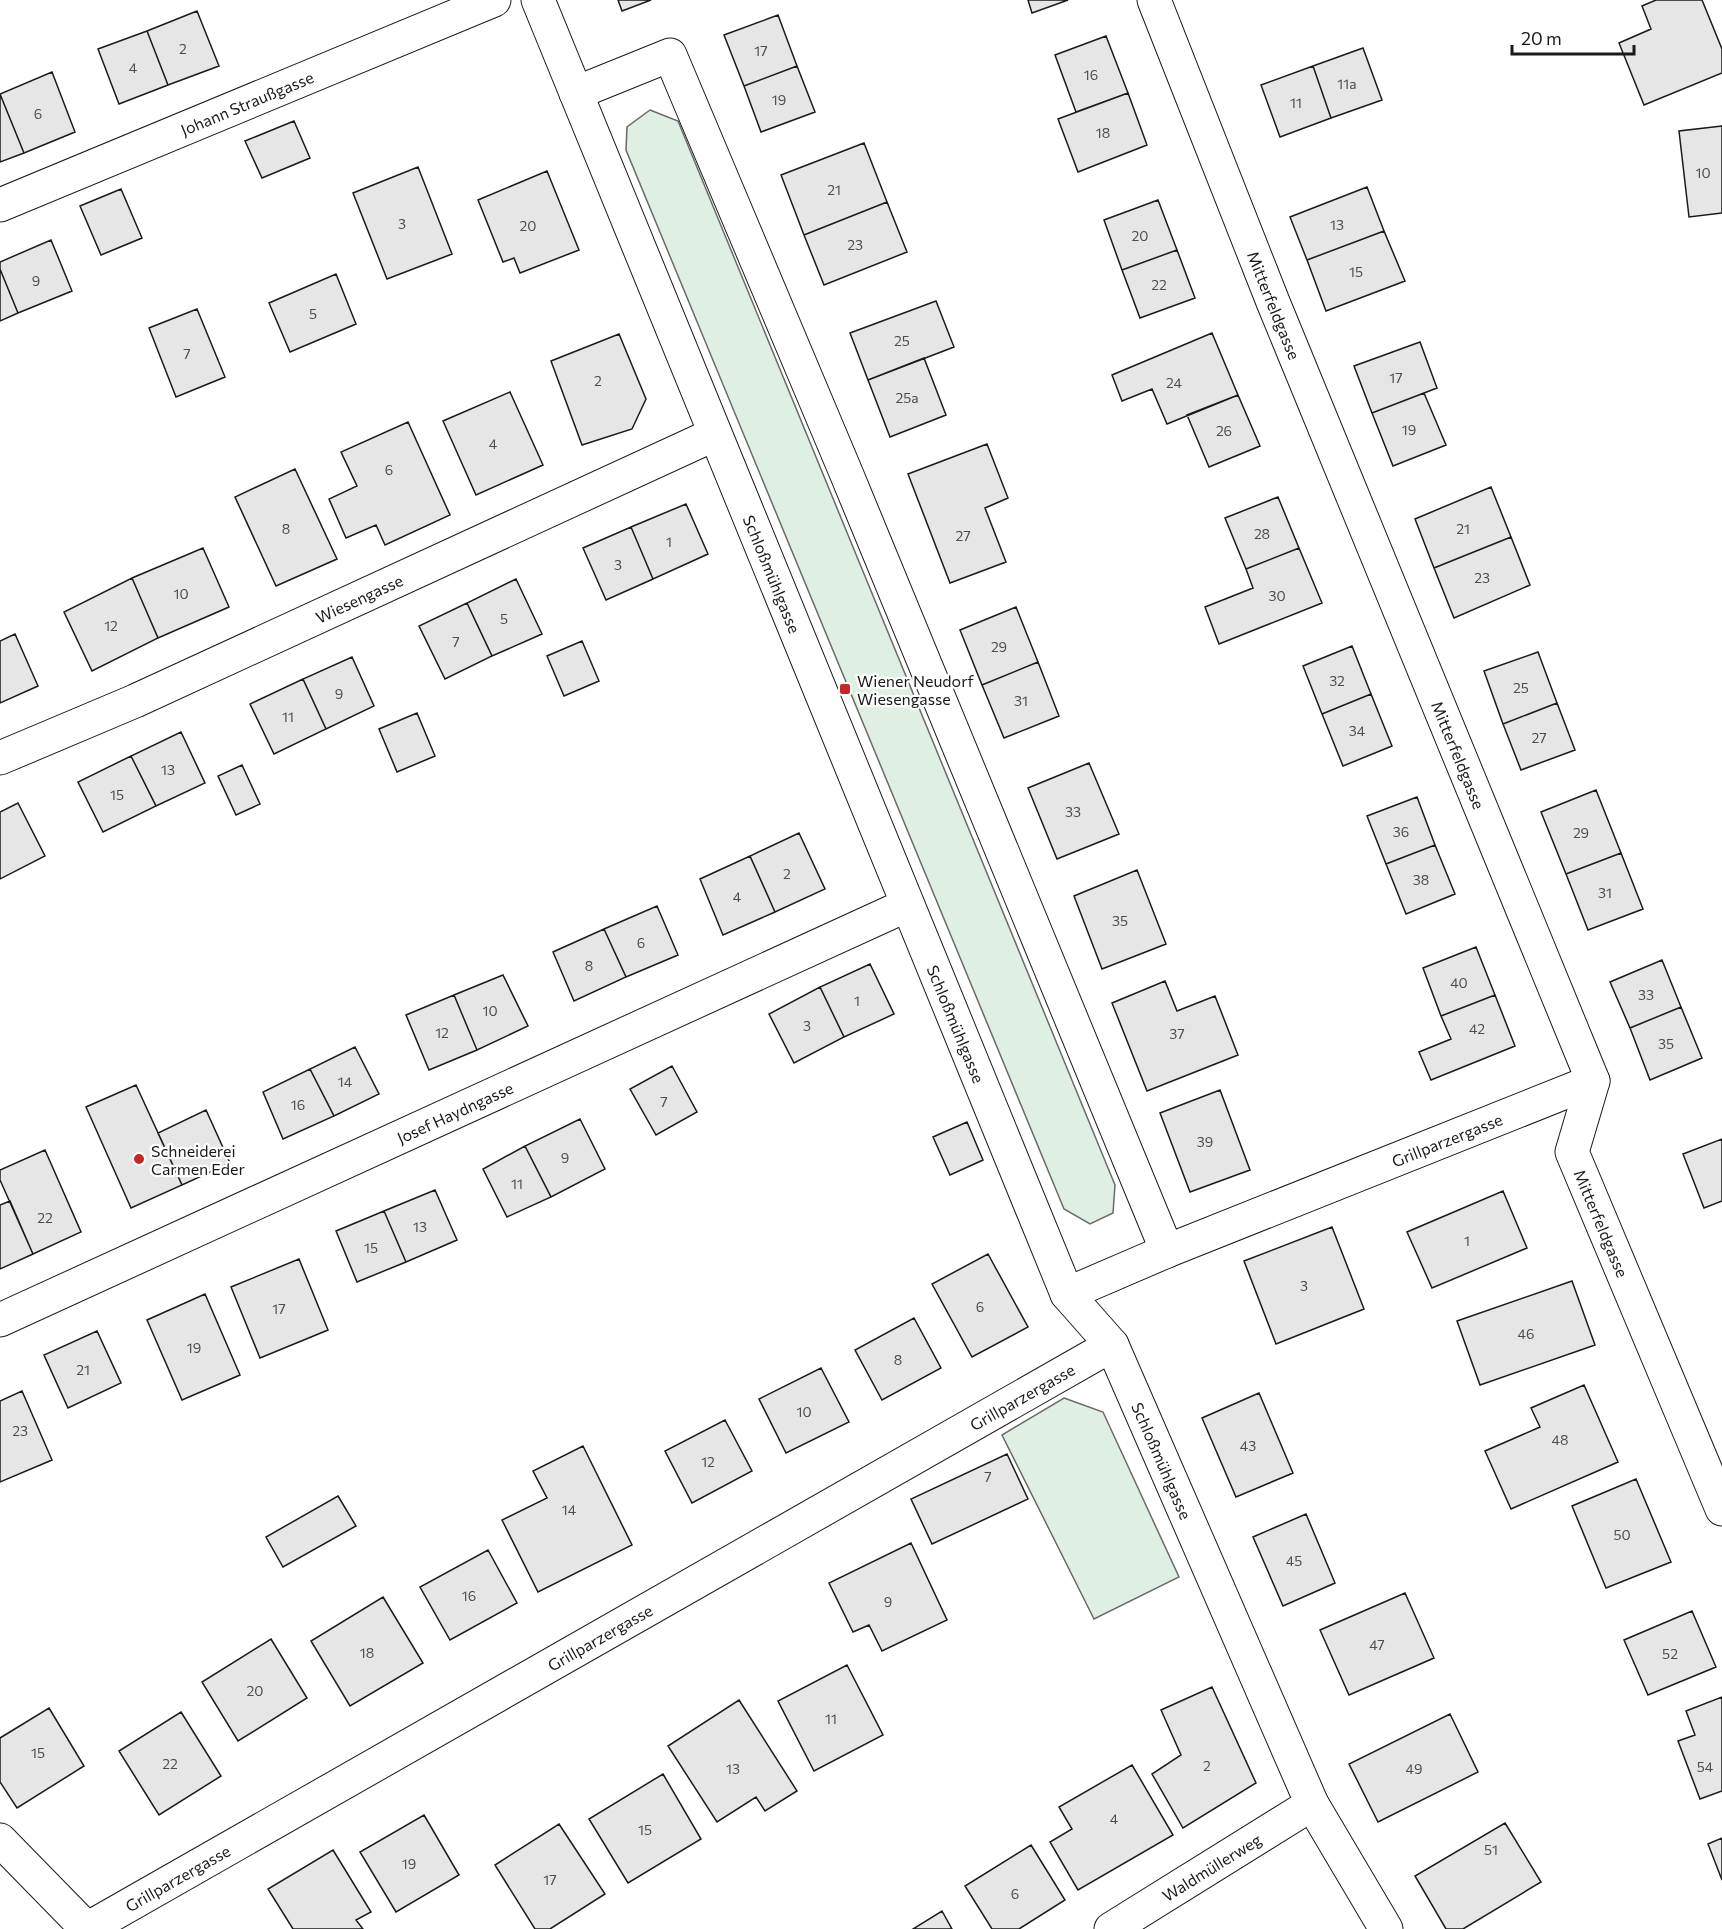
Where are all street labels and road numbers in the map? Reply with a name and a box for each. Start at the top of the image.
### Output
street label: Johann Straußgasse [177,67,316,139]
street label: Mitterfeldgasse [1244,248,1305,362]
street label: Schloßmühlgasse [740,512,805,636]
street label: Wiesengasse [312,570,405,626]
street label: Mitterfeldgasse [1428,698,1490,811]
street label: Schloßmühlgasse [924,962,989,1086]
street label: Josef Haydngasse [394,1077,516,1147]
street label: Grillparzergasse [1389,1109,1505,1170]
street label: Mitterfeldgasse [1571,1166,1633,1280]
street label: Grillparzergasse [966,1359,1078,1434]
street label: Schloßmühlgasse [1129,1399,1196,1522]
street label: Grillparzergasse [544,1600,655,1674]
street label: Waldmüllerweg [1158,1829,1264,1905]
street label: Grillparzergasse [122,1840,233,1915]

